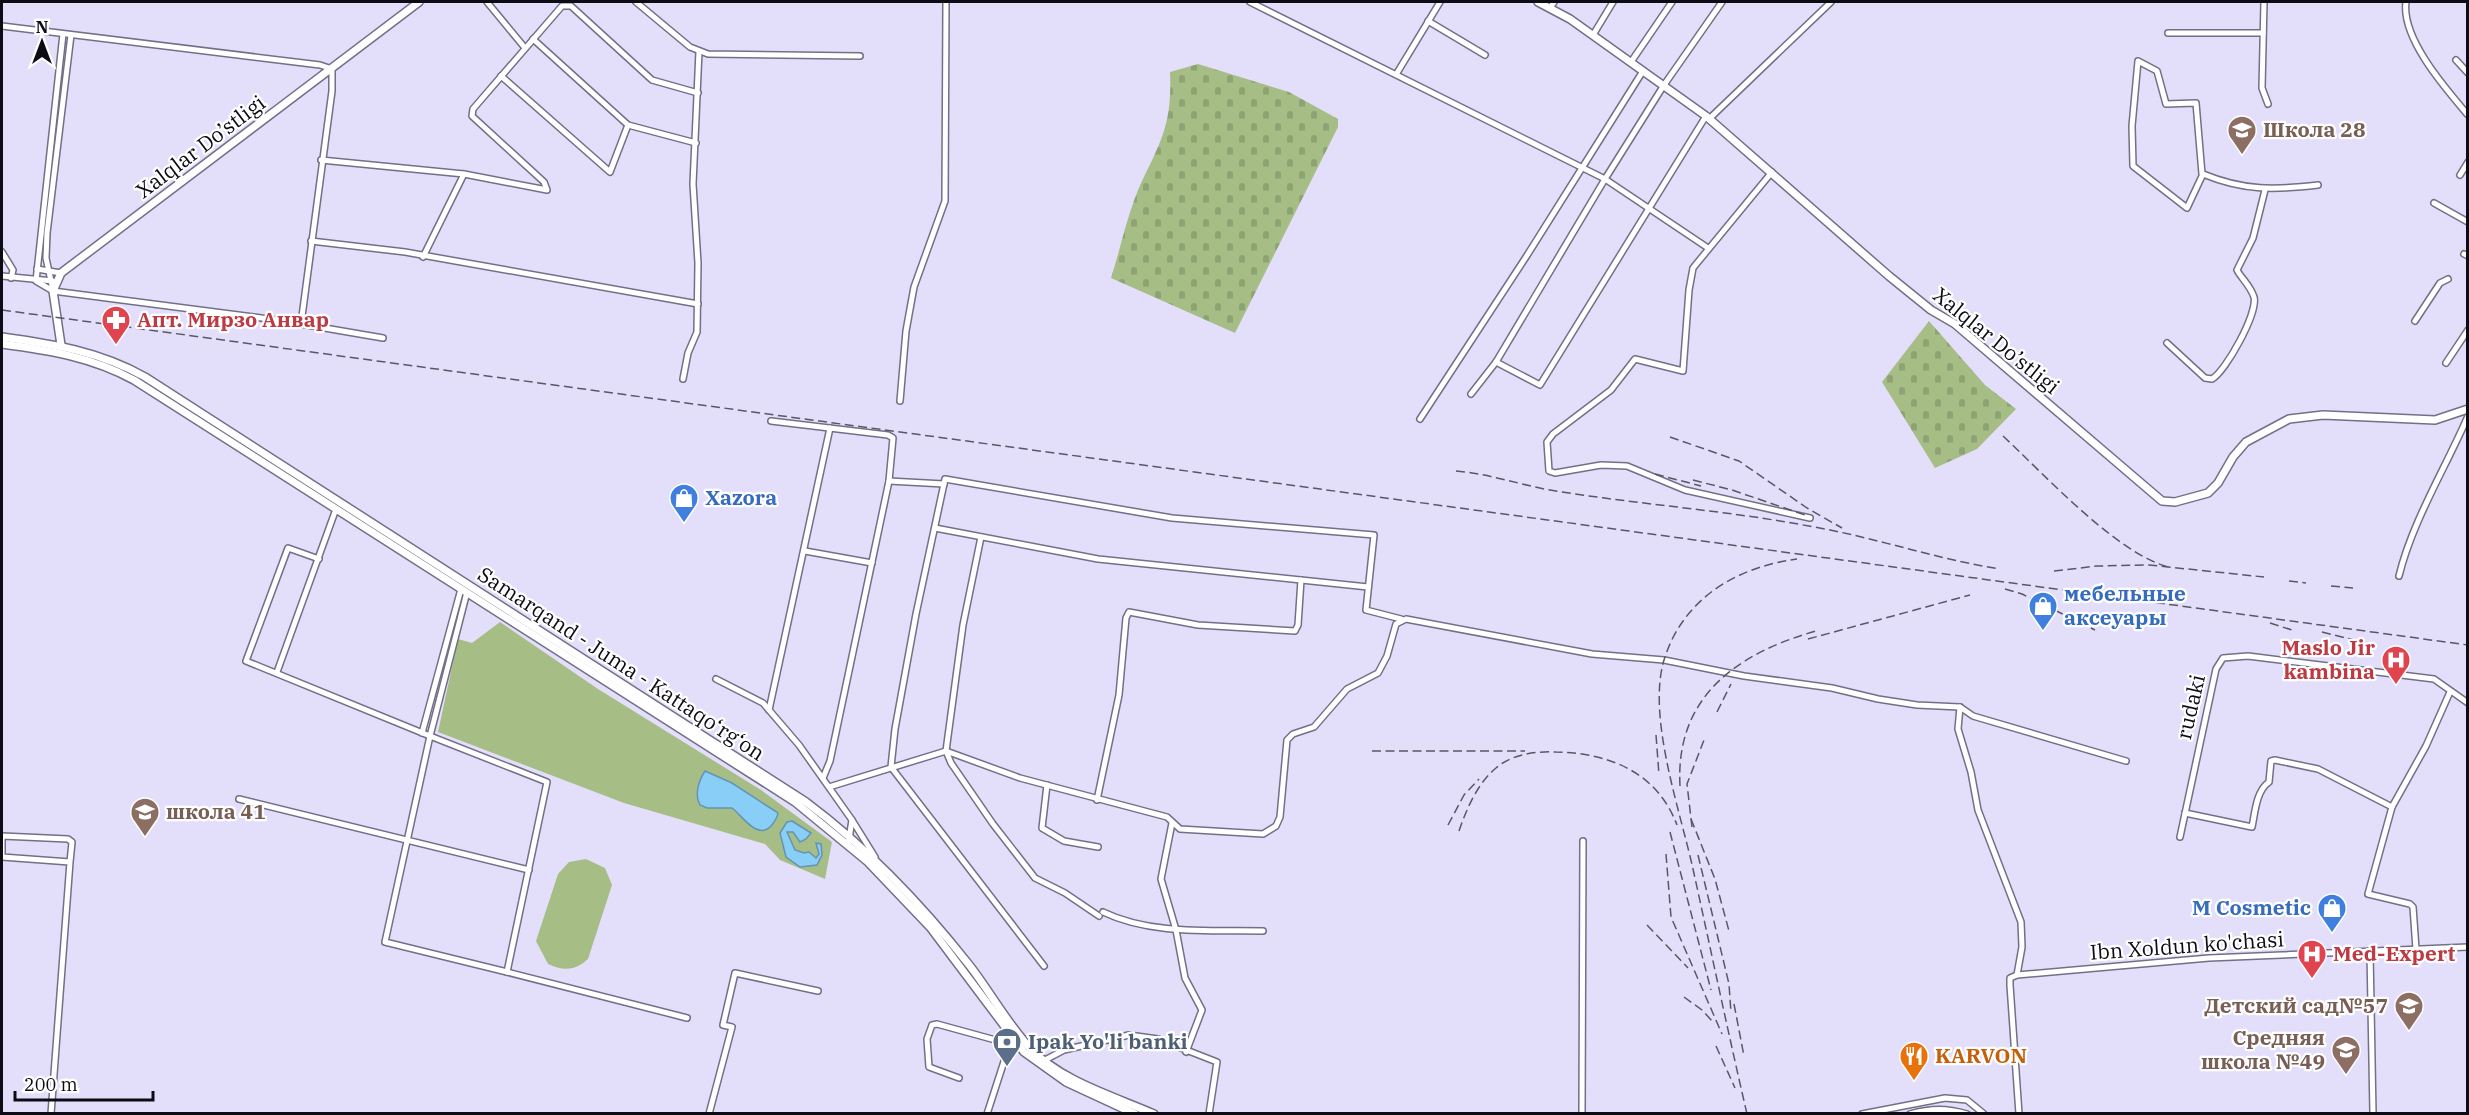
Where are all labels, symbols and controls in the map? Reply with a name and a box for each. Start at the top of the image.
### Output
north arrow [12,12,72,72]
text: N [36,17,48,37]
street label: Xalqlar Do’stligi [130,88,271,204]
school or university icon: Школа 28 [2226,114,2258,156]
place label: Школа 28 [2263,115,2366,143]
street label: Xalqlar Do’stligi [1928,281,2066,400]
pharmacy icon: Апт. Мирзо Анвар [100,304,132,346]
place label: Апт. Мирзо Анвар [137,305,329,333]
shop icon: Xazora [668,482,700,524]
place label: Xazora [705,483,777,511]
street label: Samarqand - Juma - Kattaqo‘rg‘on [473,560,770,767]
place label: мебельные аксеуары [2064,579,2186,631]
shop icon: мебельные аксеуары [2027,590,2059,632]
place label: Maslo Jir kambina [2281,633,2376,685]
hospital icon: Maslo Jir kambina [2380,644,2412,686]
street label: rudaki [2169,672,2211,742]
school or university icon: школа 41 [129,796,161,838]
place label: школа 41 [166,797,266,825]
shop icon: M Cosmetic [2316,892,2348,934]
place label: M Cosmetic [2192,893,2311,921]
street label: Ibn Xoldun ko'chasi [2089,924,2285,966]
hospital icon: Med-Expert [2296,938,2328,980]
place label: Med-Expert [2333,939,2456,967]
school or university icon: Детский сад№57 [2393,990,2425,1032]
place label: Детский сад№57 [2204,991,2388,1019]
place label: Средняя школа №49 [2201,1023,2325,1075]
bank icon: Ipak Yo'li banki [991,1026,1023,1068]
place label: Ipak Yo'li banki [1028,1027,1188,1055]
school or university icon: Средняя школа №49 [2330,1034,2362,1076]
restaurant icon: KARVON [1898,1040,1930,1082]
place label: KARVON [1935,1041,2027,1069]
scale bar [15,1064,153,1102]
text: 200 m [24,1073,78,1096]

